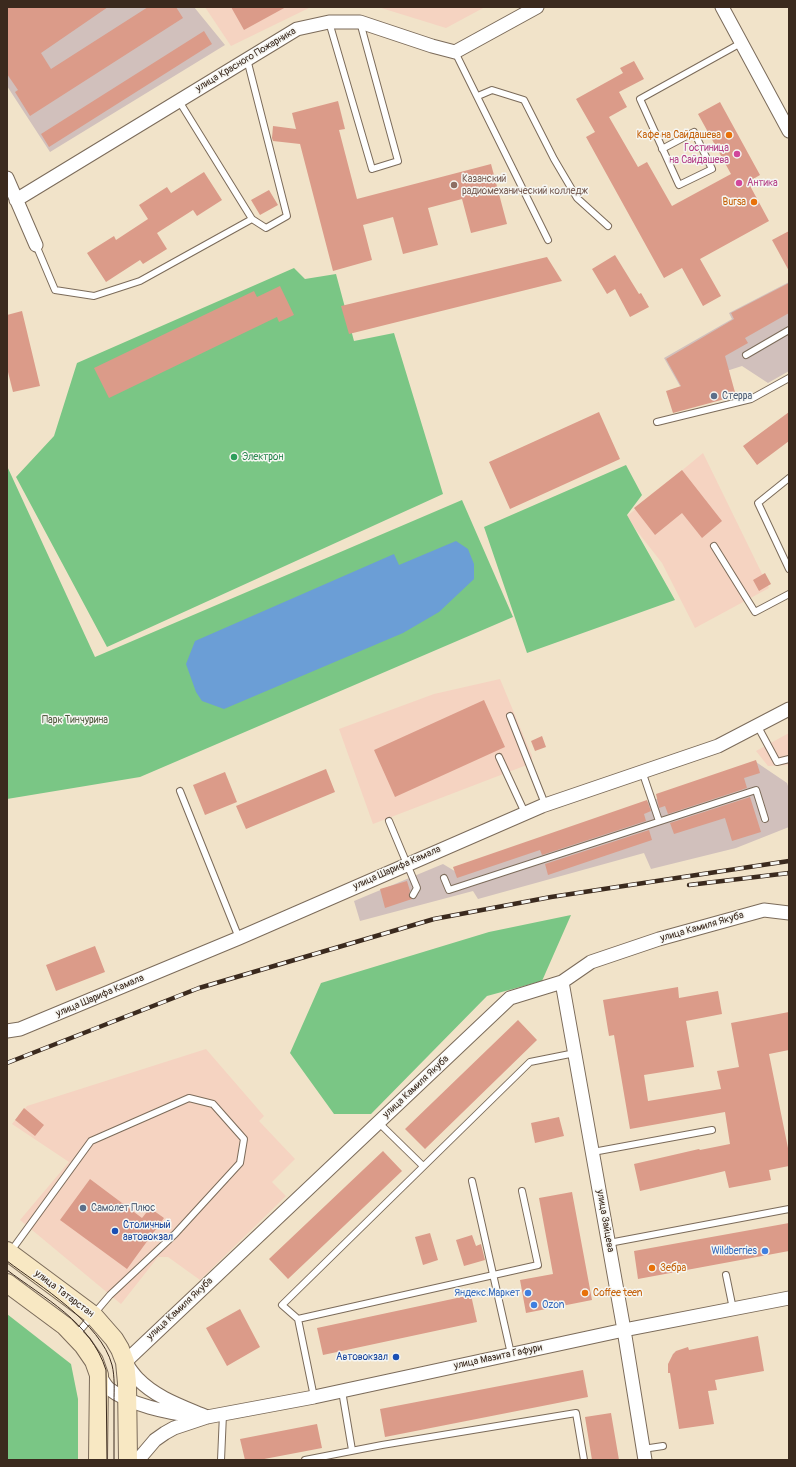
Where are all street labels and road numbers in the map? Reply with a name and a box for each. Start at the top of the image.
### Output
street label: улица Красного Пожарника [194,25,298,95]
street label: улица Шарифа Камала [351,843,443,893]
street label: улица Камиля Якуба [659,909,745,945]
street label: улица Шарифа Камала [54,972,146,1020]
street label: улица Камиля Якуба [380,1053,452,1121]
street label: улица Зайцева [594,1189,616,1253]
street label: улица Татарстан [32,1268,96,1320]
street label: улица Камиля Якуба [144,1275,216,1343]
street label: улица Мазита Гафури [453,1342,543,1372]

